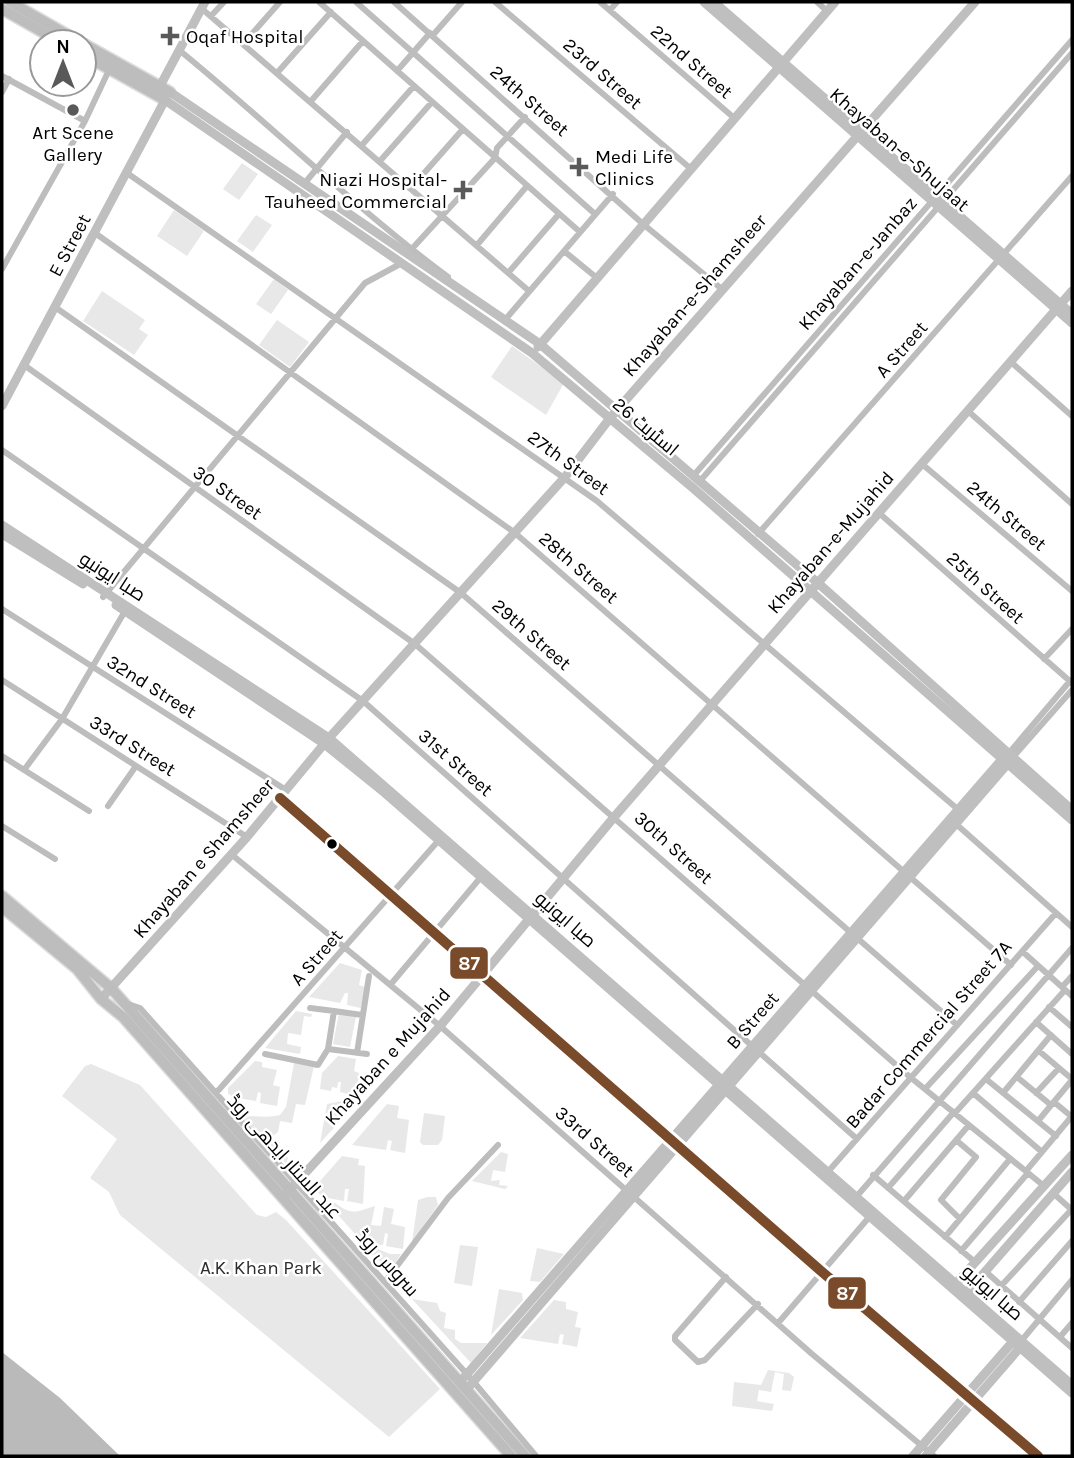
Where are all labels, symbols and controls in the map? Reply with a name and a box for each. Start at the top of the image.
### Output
street label: 22nd Street [646,20,737,103]
marker: Oqaf Hospital [160,26,180,46]
place label: Oqaf Hospital [186,26,304,48]
north arrow [28,28,98,98]
street label: 23rd Street [559,34,646,114]
text: N [56,36,70,58]
street label: 24th Street [486,61,573,141]
street label: Khayaban-e-Shujaat [825,83,974,216]
marker: Art Scene Gallery [65,102,81,118]
place label: Art Scene Gallery [32,122,114,166]
place label: Medi Life Clinics [595,146,673,190]
marker: Medi Life Clinics [569,157,589,177]
place label: Niazi Hospital- Tauheed Commercial [265,169,447,213]
marker: Niazi Hospital- Tauheed Commercial [453,180,473,200]
street label: Khayaban-e-Janbaz [794,193,922,335]
street label: Khayaban-e-Shamsheer [618,210,771,381]
street label: E Street [44,211,95,280]
street label: A Street [871,317,932,382]
street label: اسٹریٹ 26 [608,393,683,461]
street label: 27th Street [523,426,613,500]
street label: 30 Street [189,461,266,525]
street label: Khayaban-e-Mujahid [763,467,899,618]
street label: 24th Street [962,476,1051,555]
street label: 28th Street [534,527,623,608]
street label: صبا ایونیو [75,547,150,606]
street label: 25th Street [942,547,1029,628]
street label: 29th Street [487,595,575,675]
street label: 32nd Street [103,651,200,723]
street label: 33rd Street [85,711,180,781]
street label: 31st Street [414,725,497,801]
street label: Khayaban e Shamsheer [129,774,279,943]
street label: 30th Street [630,807,717,889]
unlabelled marker [325,837,339,851]
street label: صبا ایونیو [530,887,601,952]
street label: A Street [286,925,347,990]
street label: Badar Commercial Street 7A [841,936,1016,1133]
line badge: 87 [449,946,489,980]
text: 87 [458,953,480,975]
street label: Khayaban e Mujahid [320,983,455,1130]
street label: B Street [722,988,784,1054]
street label: عبد الستار ایدھی روڈ [222,1090,346,1224]
street label: 33rd Street [550,1102,638,1182]
street label: سروس روڈ [351,1224,423,1301]
park label: A.K. Khan Park [200,1257,322,1279]
street label: صبا ایونیو [957,1260,1028,1325]
line badge: 87 [827,1276,867,1310]
text: 87 [836,1283,858,1305]

